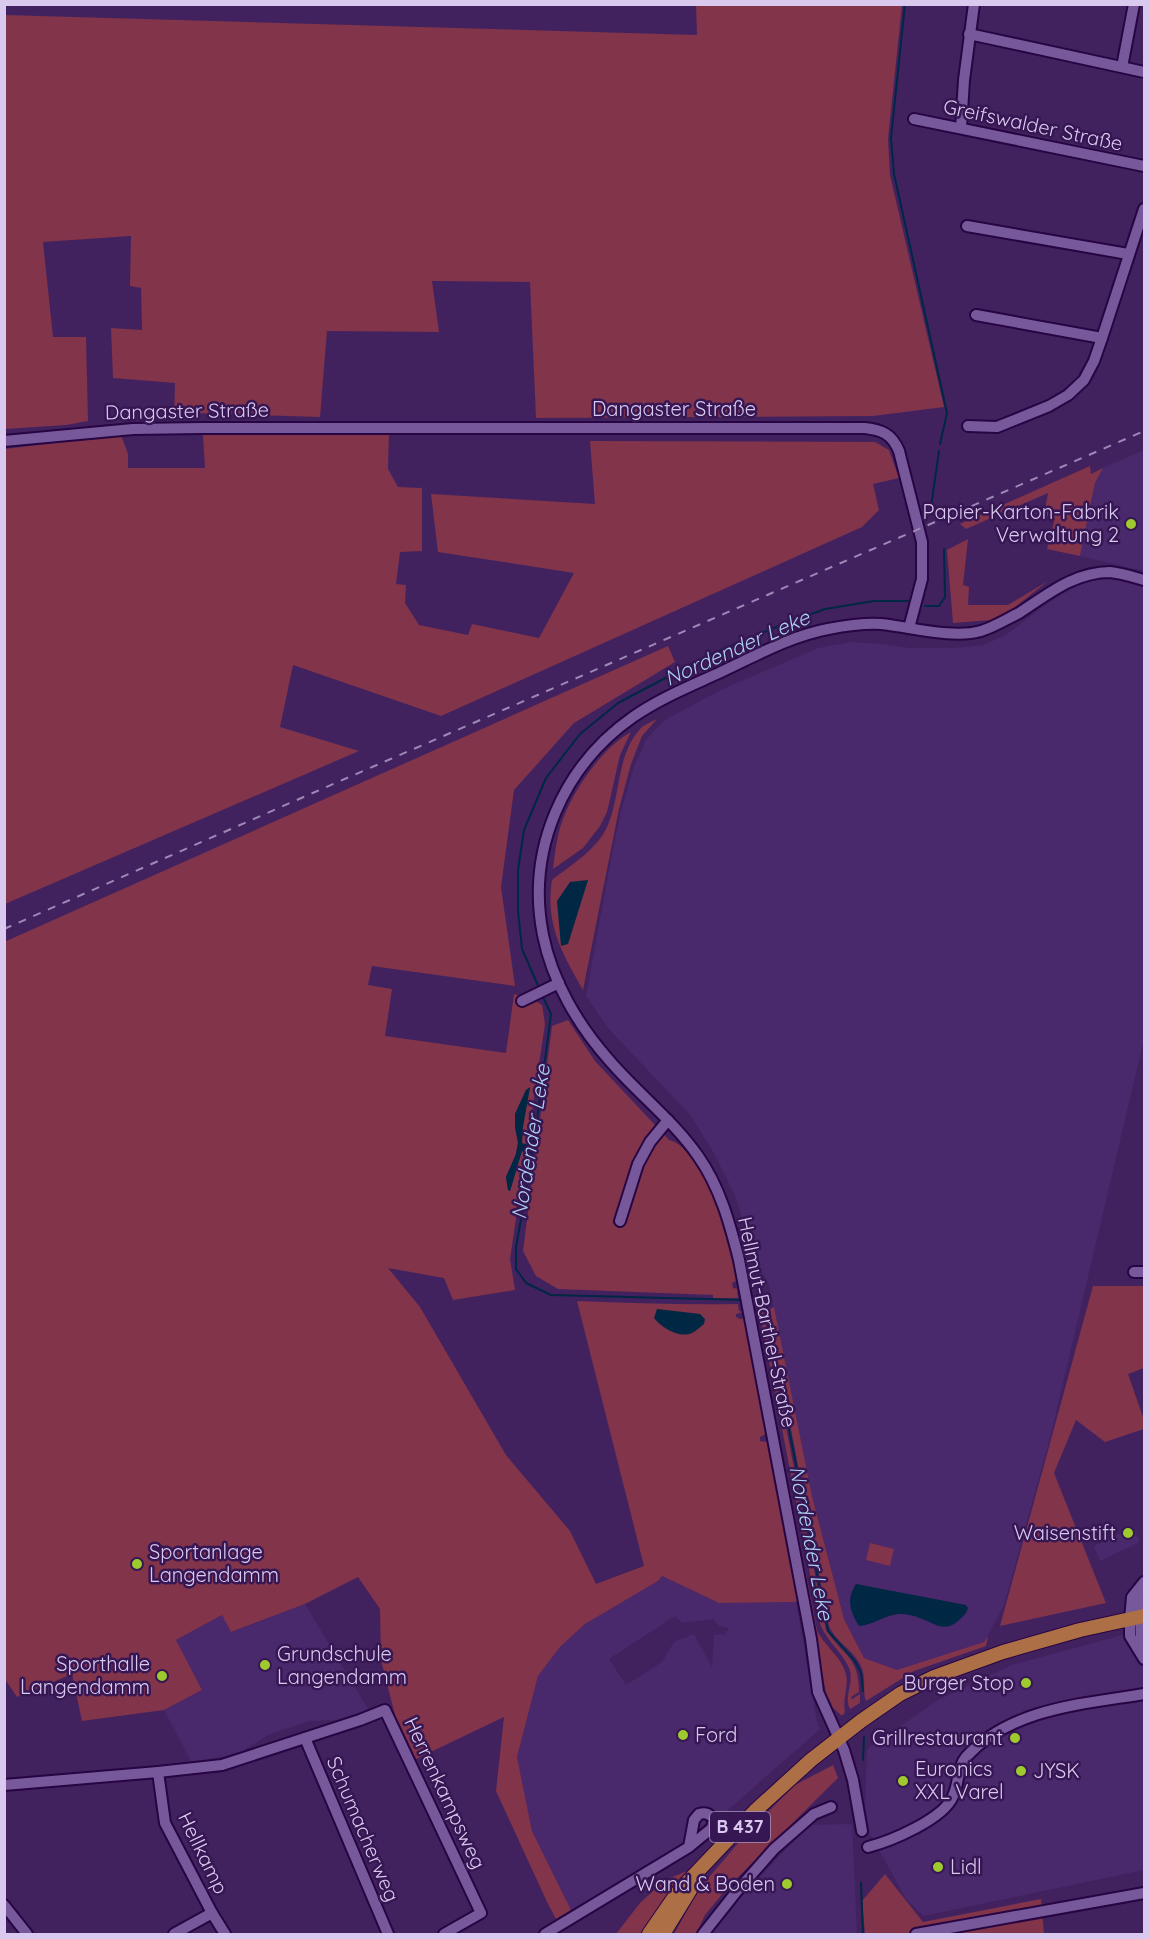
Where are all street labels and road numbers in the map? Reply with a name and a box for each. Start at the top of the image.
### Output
street label: Greifswalder Straße [941,93,1125,156]
street label: Dangaster Straße [592,396,756,421]
street label: Dangaster Straße [105,397,269,424]
street label: Hellmut-Barthel-Straße [733,1214,802,1430]
street label: Herrenkampsweg [399,1713,492,1873]
street label: Schumacherweg [322,1753,405,1905]
street label: Hellkamp [173,1808,234,1898]
road number: B 437 [710,1812,770,1842]

